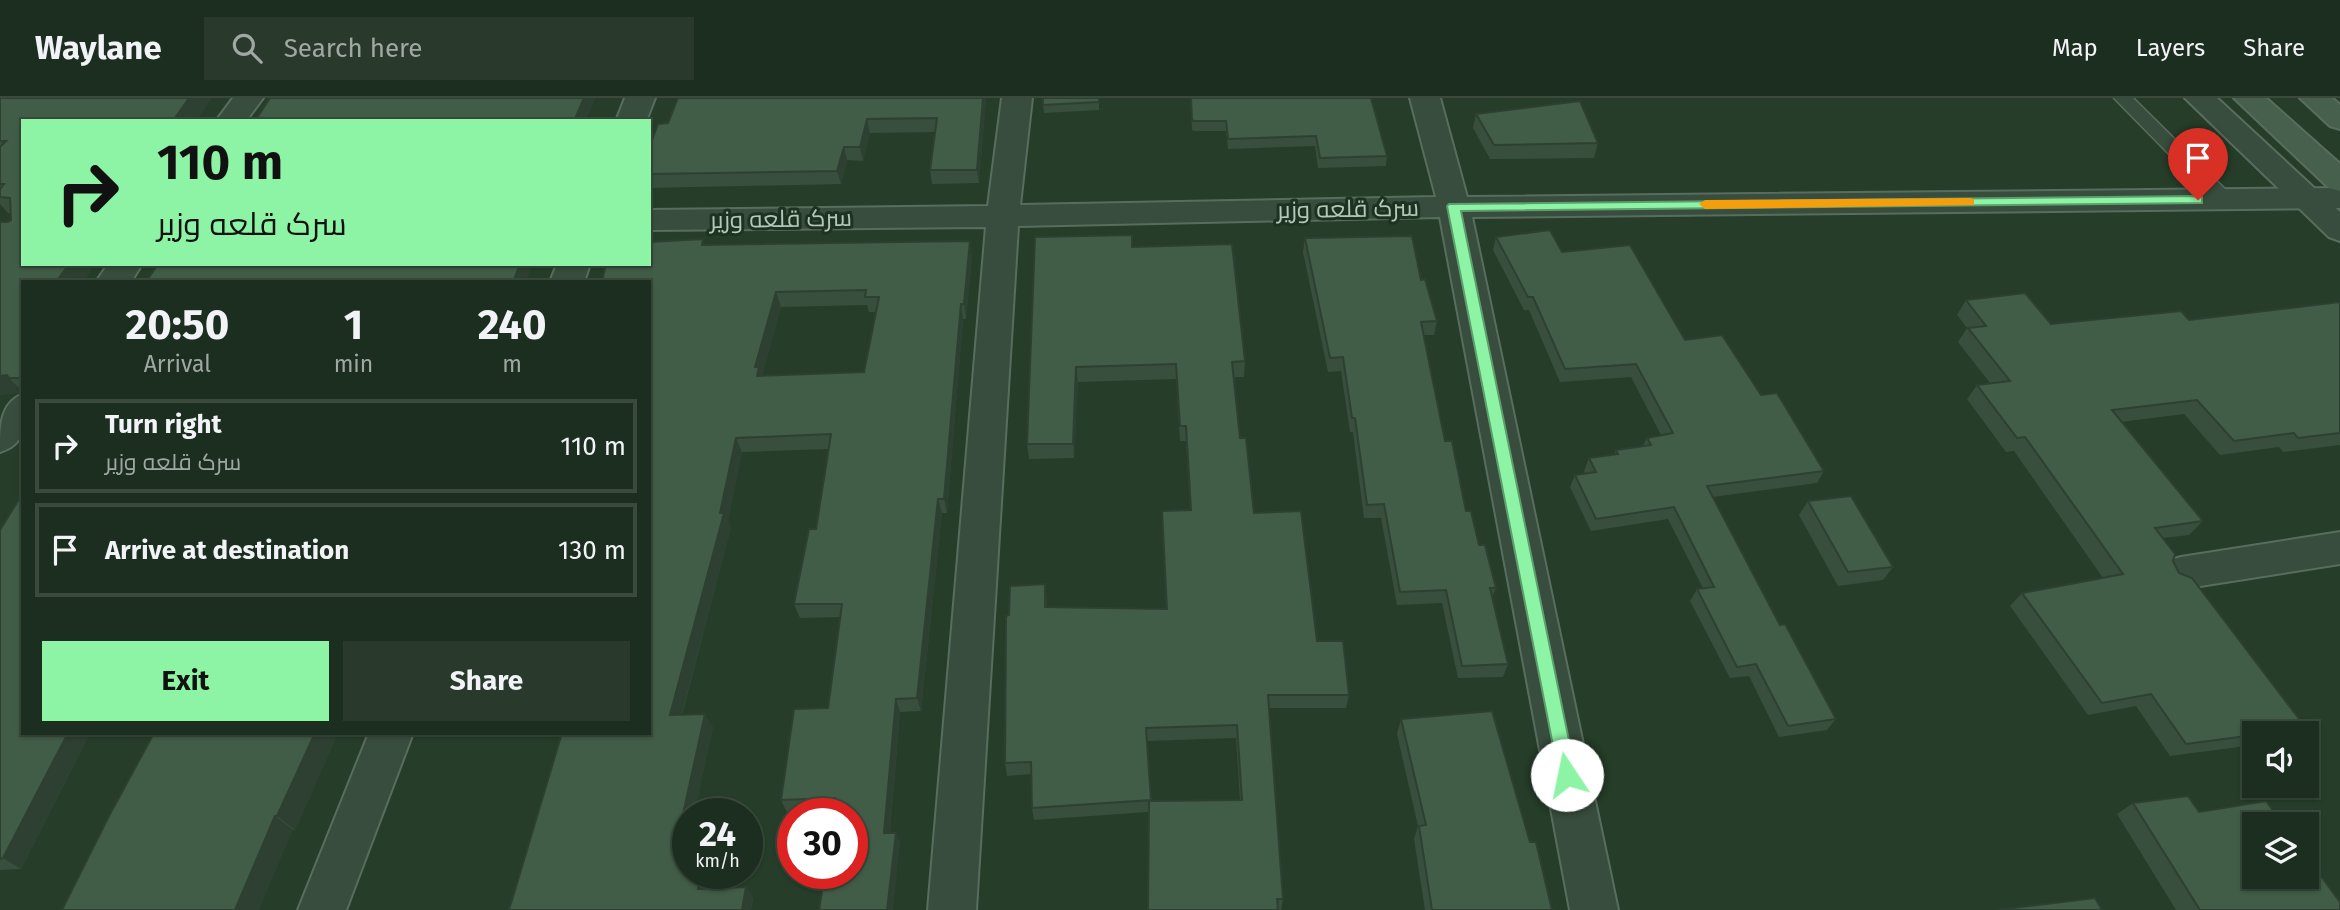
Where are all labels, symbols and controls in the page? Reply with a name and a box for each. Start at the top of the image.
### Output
search box [204,17,694,80]
text: Waylane [35,28,162,68]
icon: search [228,29,266,67]
text: Search here [284,33,423,64]
text: Map [2052,34,2098,62]
text: Layers [2136,34,2205,62]
text: Share [2243,34,2305,62]
pin [2168,128,2228,200]
text: 110 m [157,133,283,192]
icon: arrive [2179,139,2217,177]
icon: right [42,147,133,238]
street label: سرک قلعه وزیر [1275,194,1419,224]
street label: سرک قلعه وزیر [708,204,852,234]
text: سرک قلعه وزیر [157,205,347,243]
text: 20:50 [125,300,229,350]
text: 1 [344,300,363,350]
text: 240 [478,300,547,350]
text: Arrival [144,350,211,378]
text: min [334,350,373,378]
text: m [502,350,522,378]
text: Turn right [105,409,222,440]
icon: right [46,427,84,465]
text: 110 m [560,431,626,462]
text: سرک قلعه وزیر [105,448,241,476]
icon: arrive [46,531,84,569]
text: Arrive at destination [105,535,349,566]
text: 130 m [558,535,626,566]
button: Exit [42,641,329,721]
button: Share [343,641,630,721]
map controls [2242,721,2319,889]
button: sound [2242,721,2319,798]
position arrow [1530,738,1604,812]
speed limit sign: 30 [777,798,868,889]
button: layers [2242,812,2319,889]
text: 24 [699,813,736,855]
text: km/h [695,850,740,872]

